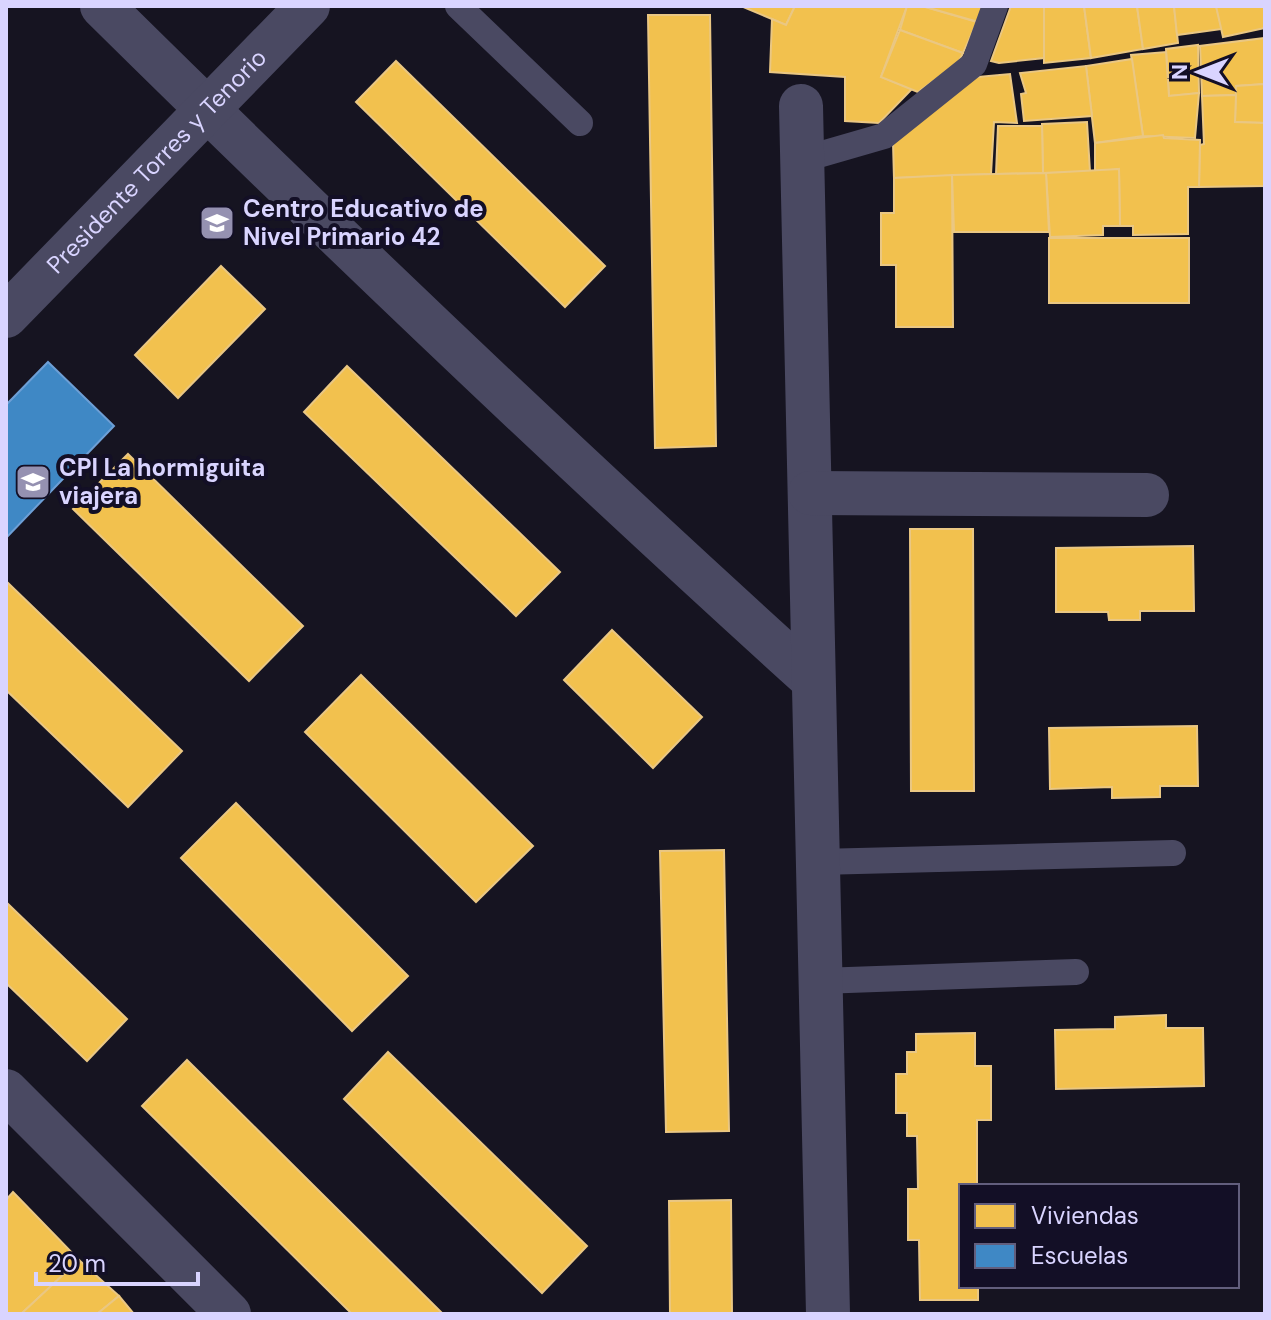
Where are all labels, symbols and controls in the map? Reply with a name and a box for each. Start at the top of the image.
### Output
north arrow [1159,32,1239,112]
street label: Presidente Torres y Tenorio [40,42,273,280]
text: N [1165,64,1194,80]
place label: Centro Educativo de Nivel Primario 42 [243,193,484,252]
school or university icon: Centro Educativo de Nivel Primario 42 [198,204,236,242]
place label: CPI La hormiguita viajera [59,452,265,511]
school or university icon: CPI La hormiguita viajera [14,463,52,501]
legend [959,1184,1239,1288]
text: Viviendas [1031,1200,1139,1231]
scale bar [36,1236,198,1286]
text: Escuelas [1031,1240,1128,1271]
text: 20 m [48,1248,106,1279]

